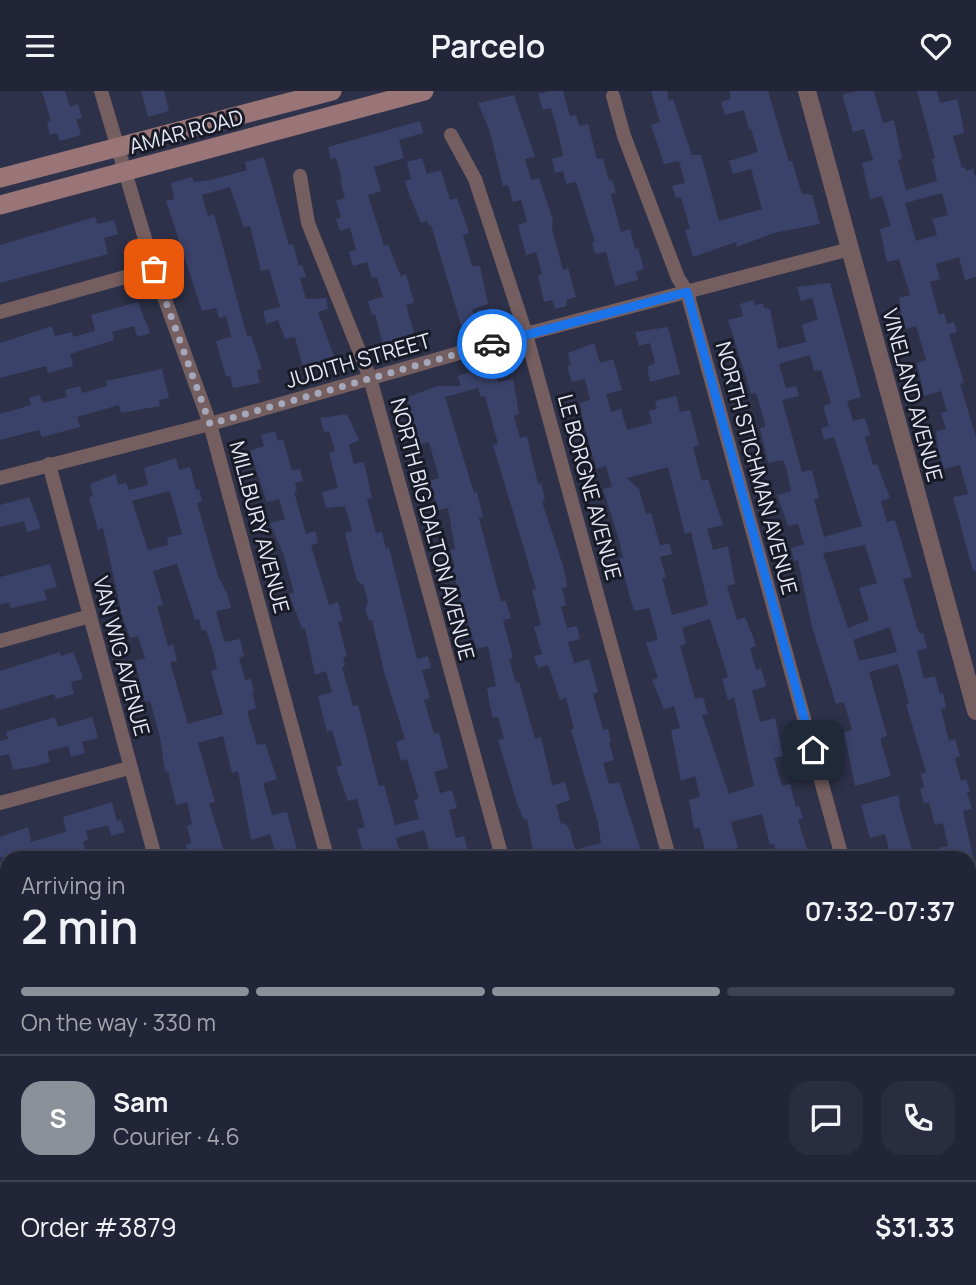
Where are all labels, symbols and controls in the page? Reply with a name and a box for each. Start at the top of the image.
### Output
text: Parcelo [431,24,545,68]
icon: menu [21,27,59,65]
icon: heart [917,27,955,65]
street label: AMAR ROAD [126,102,246,160]
pin [124,239,184,299]
icon: bag [135,250,173,288]
street label: VINELAND AVENUE [876,305,950,485]
courier [457,309,527,379]
icon: car [473,325,511,363]
street label: JUDITH STREET [282,326,434,394]
street label: NORTH STICHMAN AVENUE [710,338,804,598]
street label: LE BORGNE AVENUE [552,391,628,583]
street label: NORTH BIG DALTON AVENUE [385,395,481,663]
street label: MILLBURY AVENUE [224,438,296,616]
street label: VAN WIG AVENUE [87,573,157,739]
pin [783,720,843,780]
icon: home [794,731,832,769]
text: Arriving in [21,869,126,901]
text: 07:32–07:37 [805,893,955,929]
text: 2 min [21,895,138,958]
text: On the way · 330 m [21,1006,216,1038]
button: chat [789,1081,863,1155]
button: phone [881,1081,955,1155]
text: Sam [113,1084,168,1120]
text: S [49,1100,67,1136]
text: Courier · 4.6 [113,1120,240,1152]
text: Order #3879 [21,1209,177,1245]
text: $31.33 [875,1209,955,1245]

